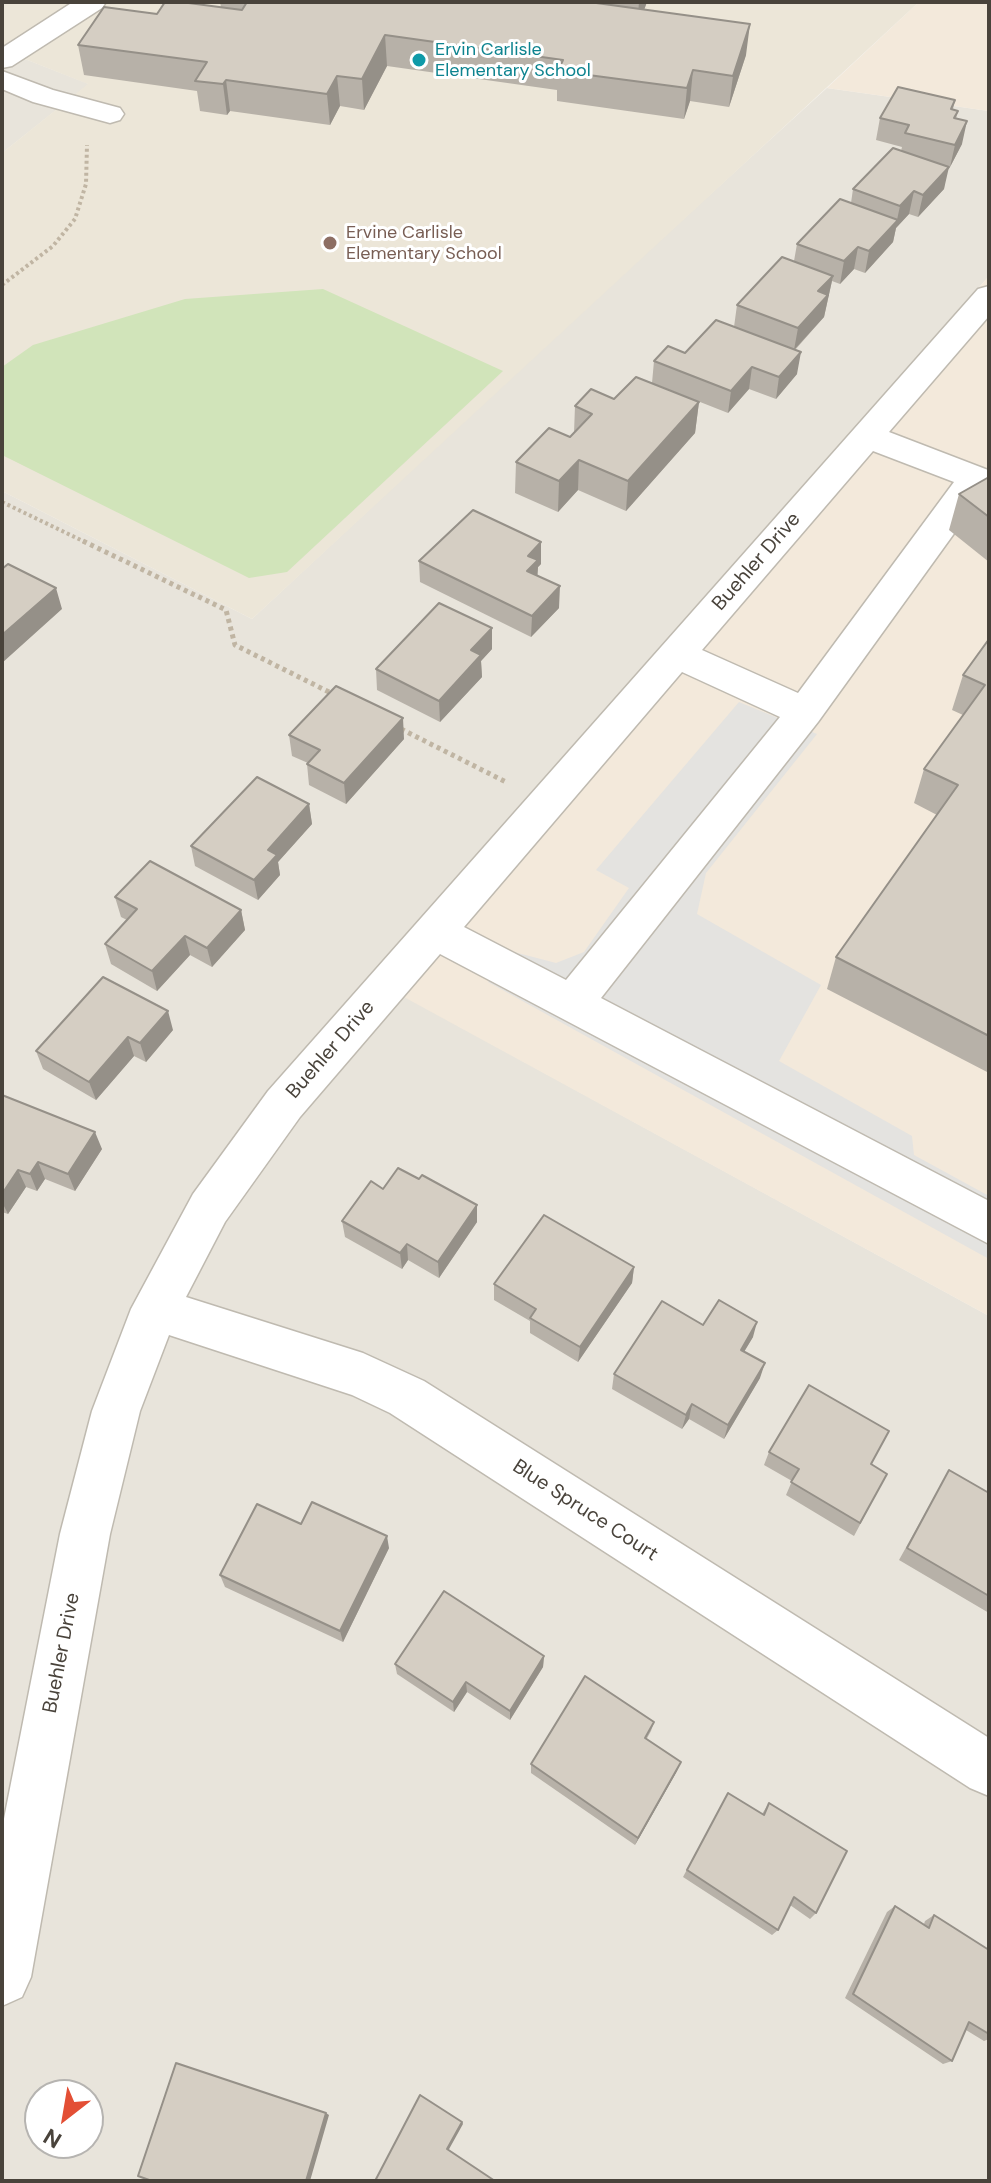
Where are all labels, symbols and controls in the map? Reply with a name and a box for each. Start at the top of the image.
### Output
place label: Ervin Carlisle Elementary School [435,39,591,82]
marker: Ervin Carlisle Elementary School [410,51,428,69]
place label: Ervine Carlisle Elementary School [346,222,502,264]
marker: Ervine Carlisle Elementary School [321,234,339,252]
street label: Buehler Drive [708,508,806,616]
street label: Buehler Drive [282,996,380,1104]
street label: Blue Spruce Court [508,1455,662,1567]
street label: Buehler Drive [39,1591,85,1715]
north arrow [24,2079,104,2159]
text: N [38,2122,67,2155]

